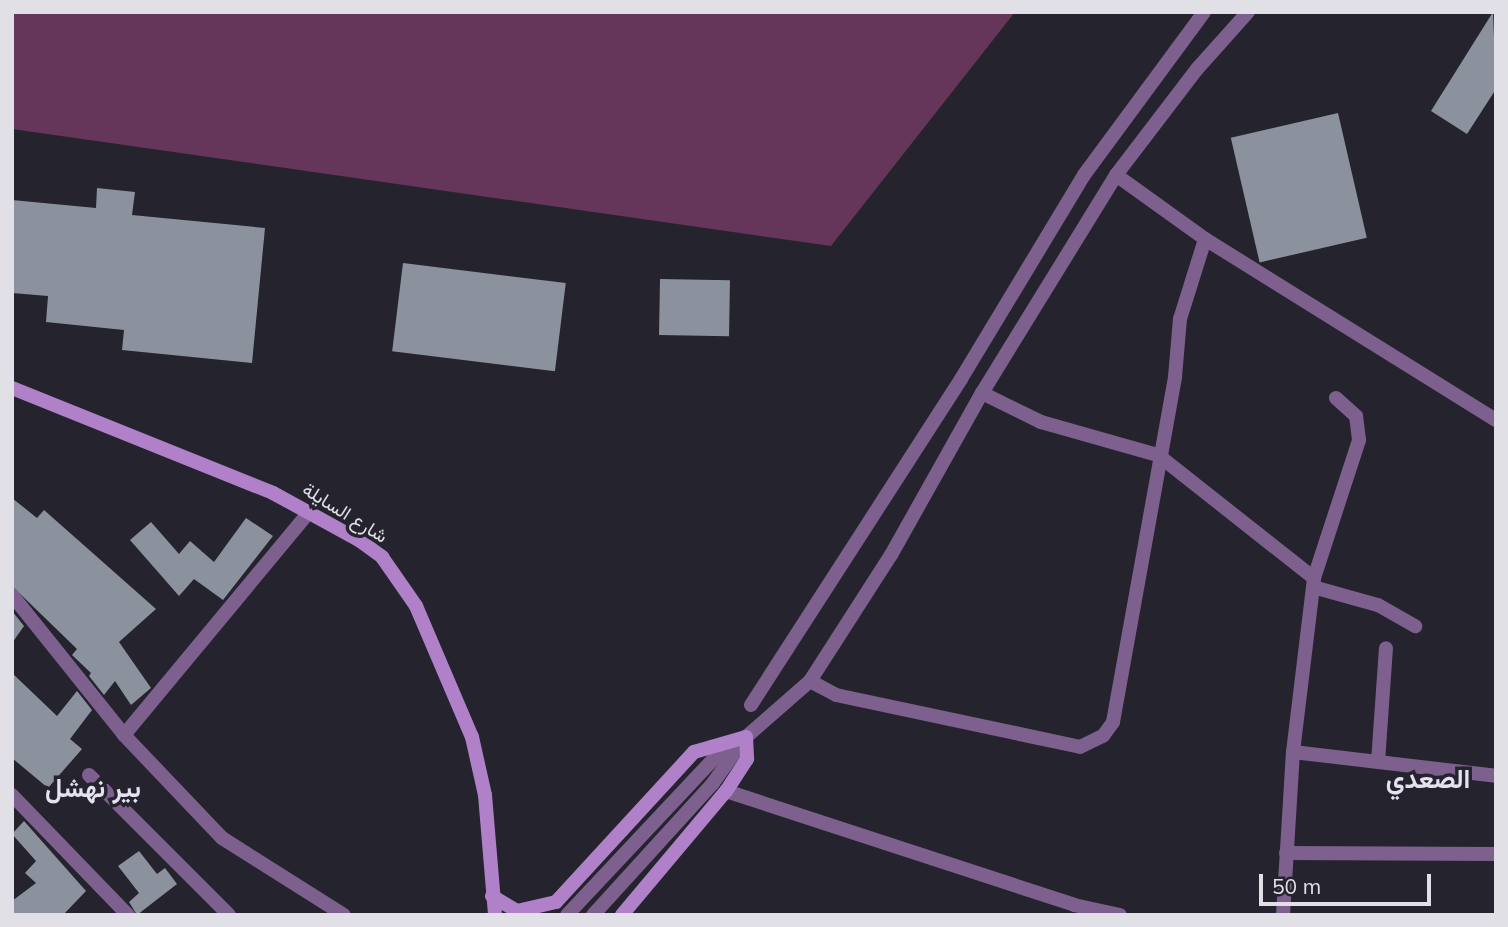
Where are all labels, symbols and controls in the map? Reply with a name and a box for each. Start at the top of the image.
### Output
street label: شارع السايلة [298,478,392,548]
district label: الصعدي [1386,763,1470,795]
district label: بير نهشل [45,772,141,804]
scale bar [1263,860,1434,904]
text: 50 m [1272,873,1321,899]

